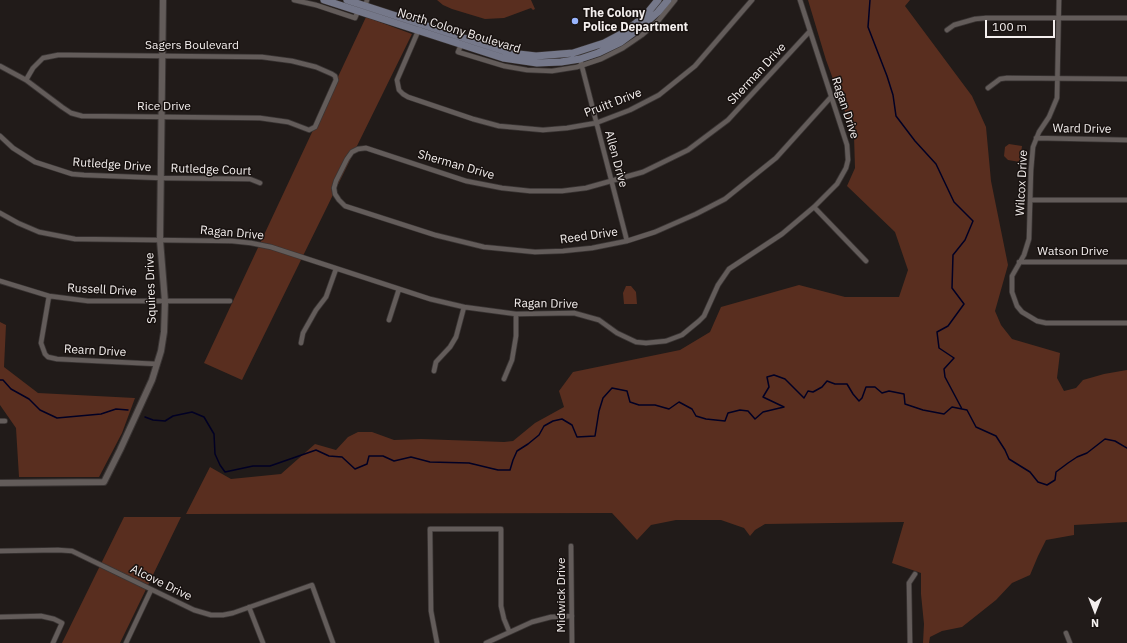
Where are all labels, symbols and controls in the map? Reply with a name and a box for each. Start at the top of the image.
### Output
street label: North Colony Boulevard [396,5,522,57]
place label: The Colony Police Department [583,7,688,35]
scale bar [987,12,1057,38]
marker: The Colony Police Department [570,16,580,26]
text: 100 m [992,19,1027,34]
street label: Sagers Boulevard [145,39,239,53]
street label: Sherman Drive [725,40,789,108]
street label: Ragan Drive [828,75,862,141]
street label: Pruitt Drive [582,85,644,121]
street label: Rice Drive [137,100,191,114]
street label: Ward Drive [1052,121,1112,137]
street label: Allen Drive [602,129,630,189]
street label: Sherman Drive [416,147,496,183]
street label: Wilcox Drive [1013,150,1031,216]
street label: Rutledge Drive [72,155,152,175]
street label: Rutledge Court [170,161,252,179]
street label: Ragan Drive [199,223,265,243]
street label: Reed Drive [559,225,619,247]
street label: Watson Drive [1037,245,1109,259]
street label: Squires Drive [143,252,159,324]
street label: Russell Drive [67,281,137,299]
street label: Ragan Drive [514,296,578,312]
street label: Rearn Drive [63,342,127,360]
street label: Midwick Drive [555,558,569,632]
street label: Alcove Drive [128,562,194,604]
north arrow [1075,591,1115,631]
text: N [1091,616,1099,630]

